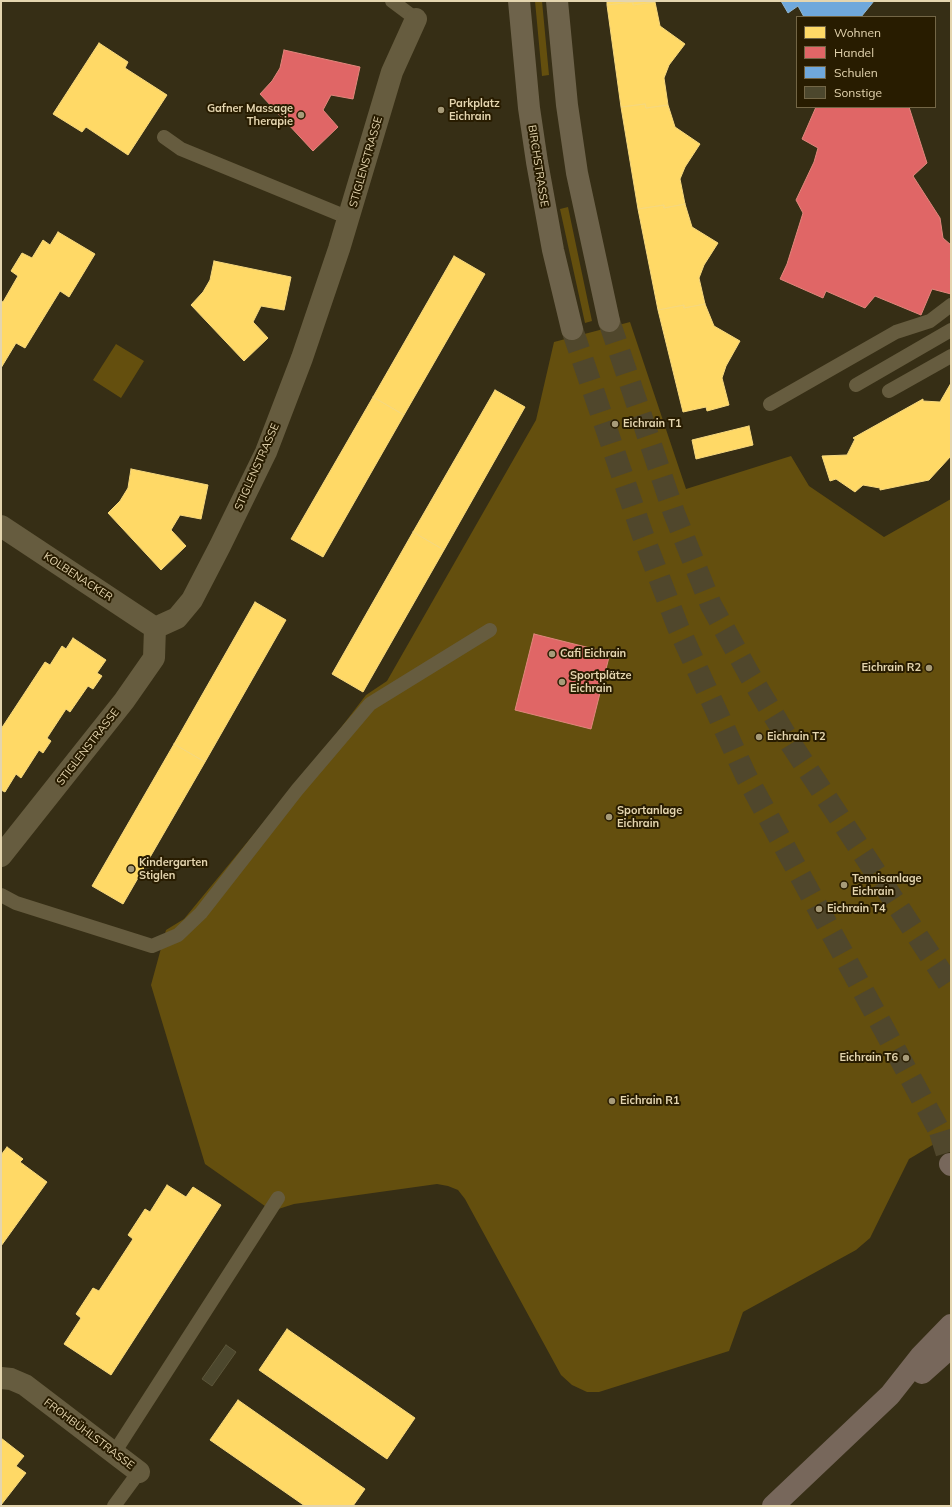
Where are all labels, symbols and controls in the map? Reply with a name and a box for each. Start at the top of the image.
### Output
legend [796,16,936,108]
text: Wohnen [834,25,881,40]
text: Handel [834,45,874,60]
text: Schulen [834,65,878,80]
text: Sonstige [834,85,882,100]
place label: Parkplatz Eichrain [449,97,500,123]
place label: Gafner Massage Therapie [207,102,293,128]
marker: Parkplatz Eichrain [436,105,446,115]
marker: Gafner Massage Therapie [296,110,306,120]
street label: STIGLENSTRASSE [347,115,385,209]
street label: BIRCHSTRASSE [525,124,551,208]
place label: Eichrain T1 [623,417,682,431]
marker: Eichrain T1 [610,419,620,429]
street label: STIGLENSTRASSE [232,421,282,513]
street label: KOLBENACKER [41,550,115,604]
place label: Cafi Eichrain [560,647,626,661]
marker: Cafi Eichrain [547,649,557,659]
place label: Eichrain R2 [861,661,921,675]
marker: Eichrain R2 [924,663,934,673]
place label: Sportplätze Eichrain [570,669,632,695]
marker: Sportplätze Eichrain [557,677,567,687]
street label: STIGLENSTRASSE [54,706,122,788]
place label: Eichrain T2 [767,730,826,744]
marker: Eichrain T2 [754,732,764,742]
place label: Sportanlage Eichrain [617,804,682,830]
marker: Sportanlage Eichrain [604,812,614,822]
place label: Kindergarten Stiglen [139,856,208,882]
marker: Kindergarten Stiglen [126,864,136,874]
place label: Tennisanlage Eichrain [852,872,922,898]
marker: Tennisanlage Eichrain [839,880,849,890]
place label: Eichrain T4 [827,902,886,916]
marker: Eichrain T4 [814,904,824,914]
place label: Eichrain T6 [839,1051,898,1065]
marker: Eichrain T6 [901,1053,911,1063]
place label: Eichrain R1 [620,1094,680,1108]
marker: Eichrain R1 [607,1096,617,1106]
street label: FROHBÜHLSTRASSE [41,1396,137,1472]

